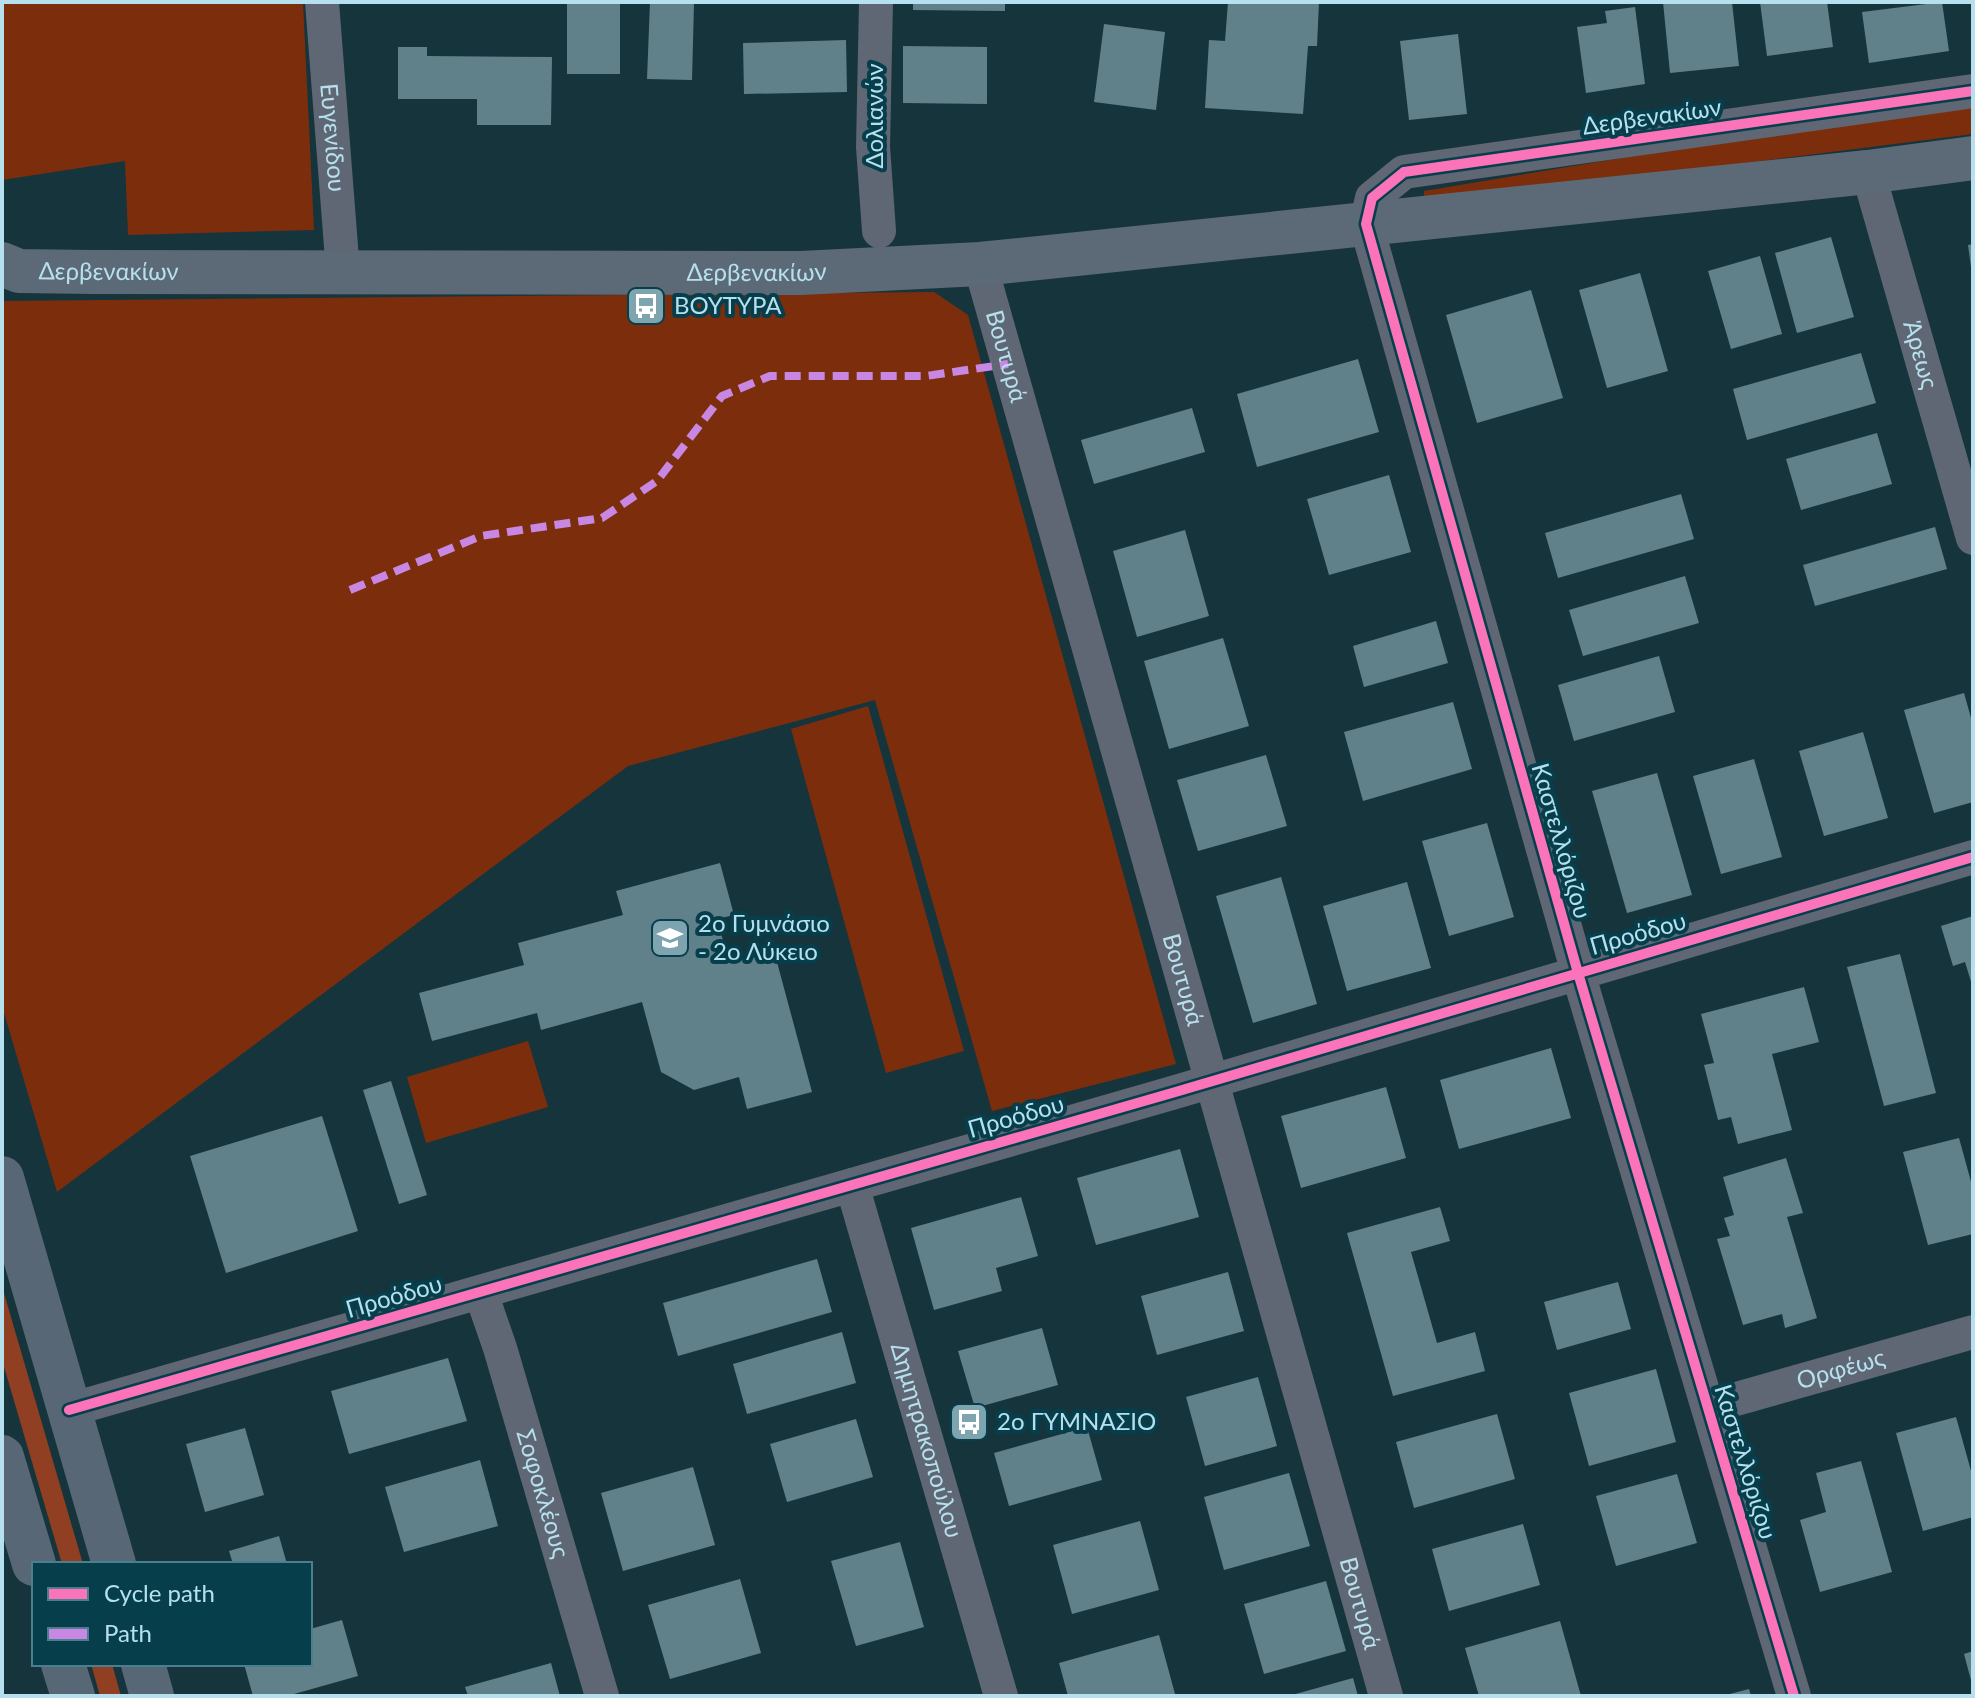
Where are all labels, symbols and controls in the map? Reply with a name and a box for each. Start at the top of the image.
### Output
street label: Δολιανών [859,63,888,169]
street label: Ευγενίδου [315,82,353,193]
street label: Δερβενακίων [1580,91,1723,140]
street label: Δερβενακίων [38,255,179,285]
street label: Δερβενακίων [686,256,827,286]
bus stop icon: ΒΟΥΤΥΡΑ [625,285,667,327]
place label: ΒΟΥΤΥΡΑ [674,290,782,319]
street label: Βουτυρά [981,307,1035,406]
street label: Άρεως [1898,317,1945,392]
street label: Καστελλόριζου [1526,760,1598,922]
street label: Προόδου [1586,905,1689,960]
place label: 2ο Γυμνάσιο - 2ο Λύκειο [698,908,830,965]
school or university icon: 2ο Γυμνάσιο - 2ο Λύκειο [649,917,691,959]
street label: Βουτυρά [1158,930,1211,1030]
street label: Προόδου [964,1088,1067,1143]
street label: Προόδου [342,1268,445,1323]
street label: Δημητρακοπούλου [886,1339,970,1541]
street label: Ορφέως [1793,1342,1888,1394]
street label: Καστελλόριζου [1709,1381,1784,1542]
bus stop icon: 2ο ΓΥΜΝΑΣΙΟ [948,1401,990,1443]
place label: 2ο ΓΥΜΝΑΣΙΟ [997,1406,1156,1435]
street label: Σοφοκλέους [512,1426,577,1561]
street label: Βουτυρά [1334,1553,1388,1653]
legend [32,1562,312,1666]
text: Cycle path [104,1578,215,1607]
text: Path [104,1618,152,1647]

